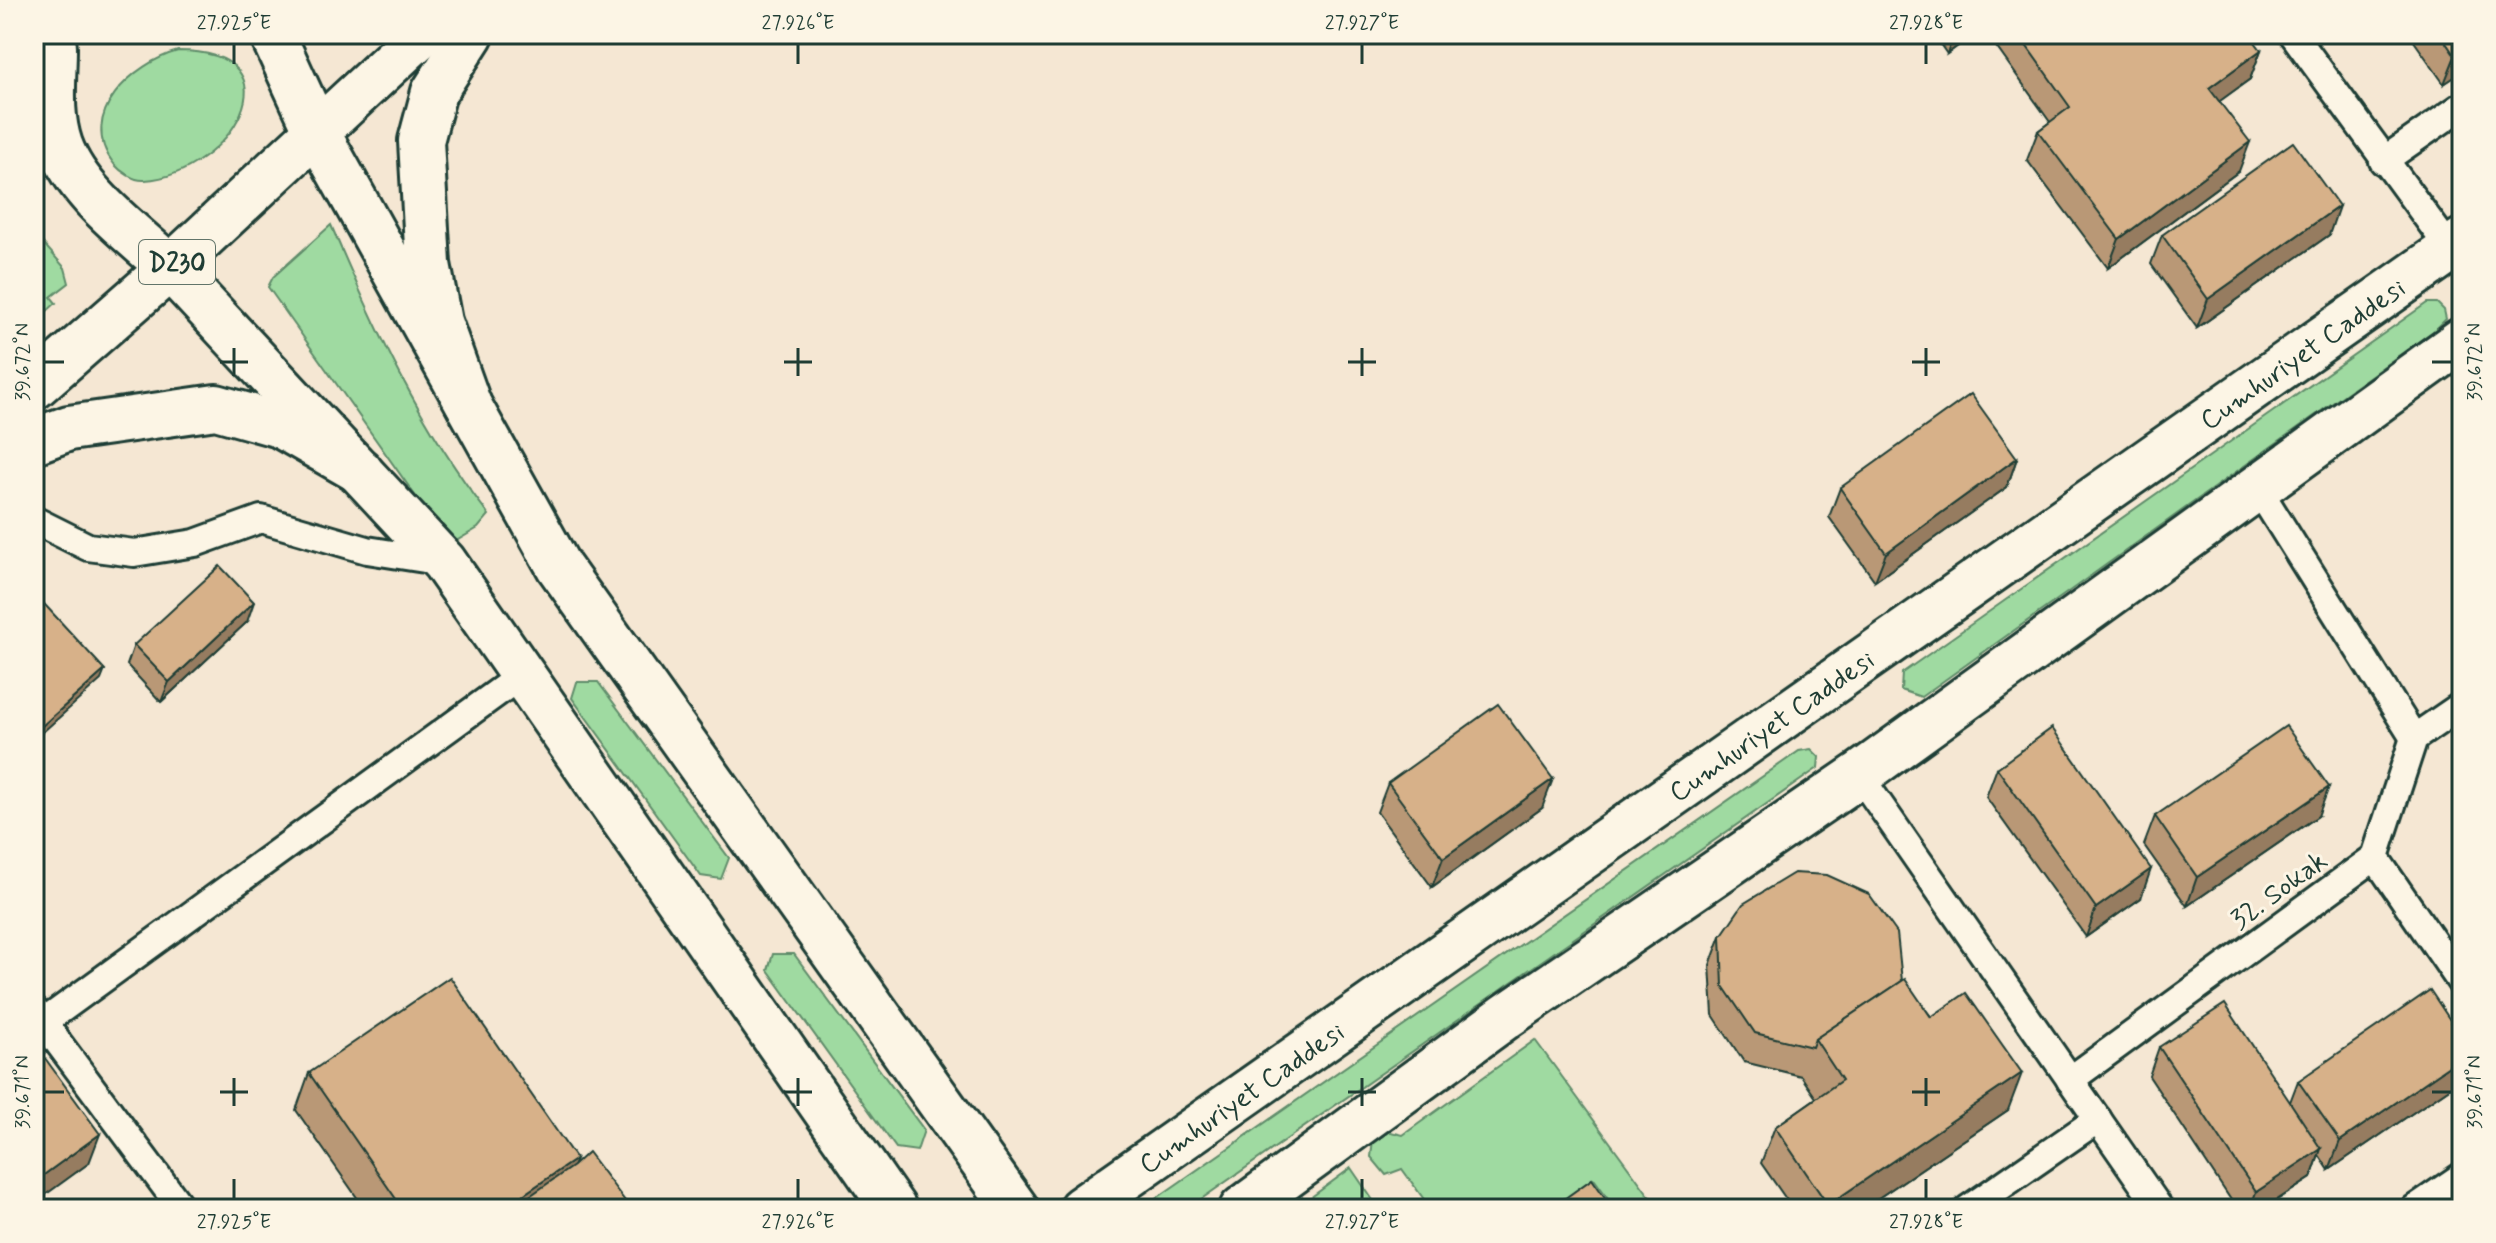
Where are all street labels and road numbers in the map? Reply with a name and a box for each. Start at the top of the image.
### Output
road number: D230 [139,240,215,284]
street label: Cumhuriyet Caddesi [2193,270,2414,440]
street label: Cumhuriyet Caddesi [1662,642,1883,812]
street label: 32. Sokak [2223,843,2336,939]
street label: Cumhuriyet Caddesi [1132,1014,1353,1184]

